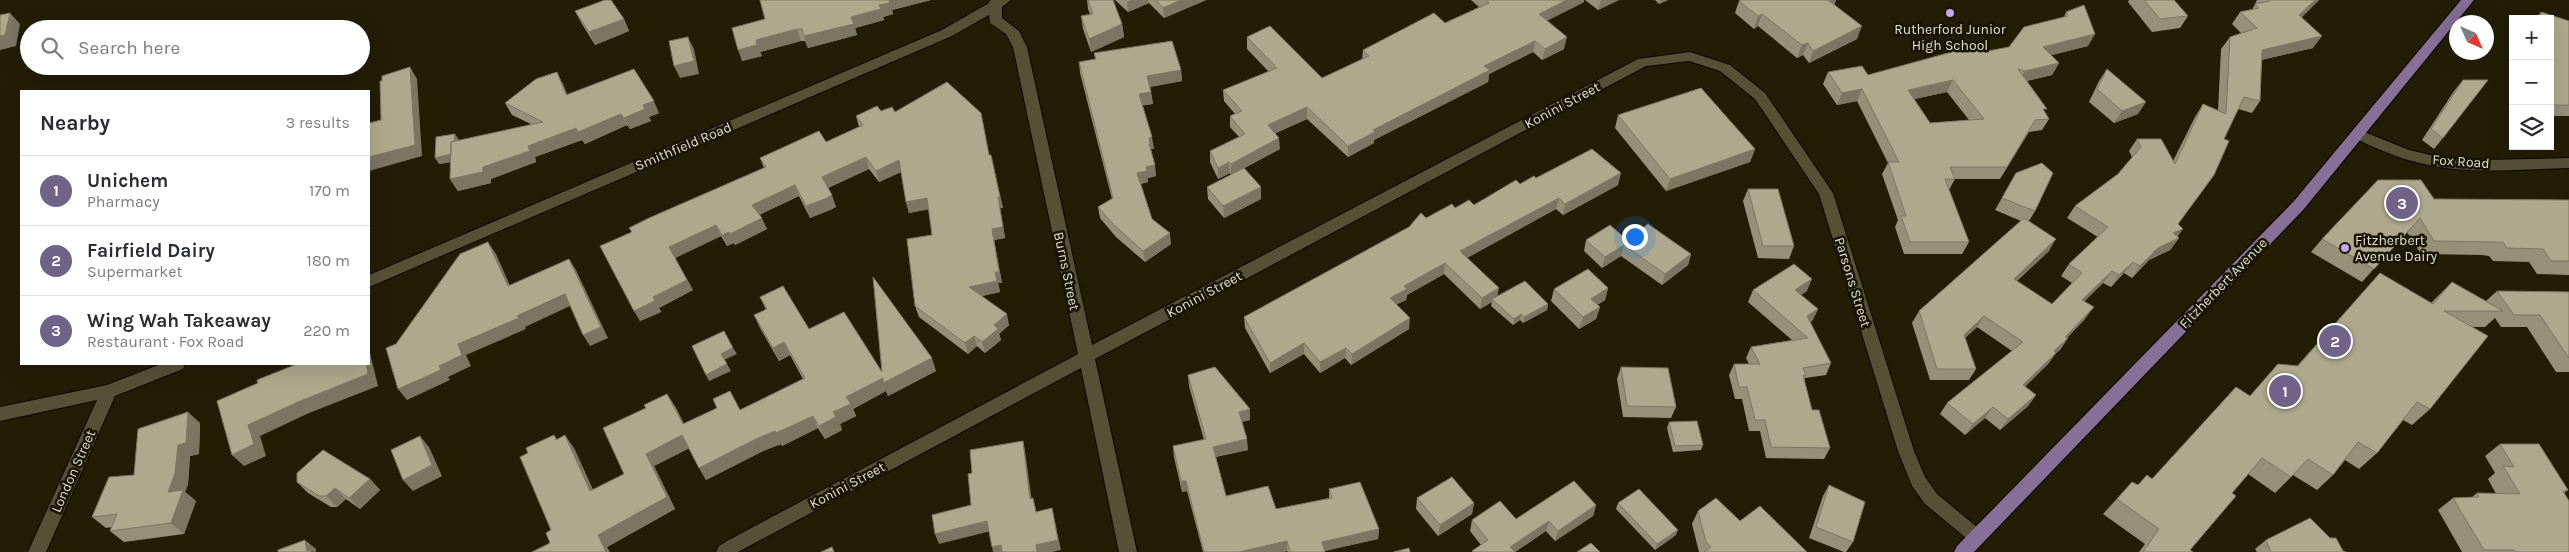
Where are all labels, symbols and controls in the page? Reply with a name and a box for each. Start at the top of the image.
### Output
marker: Rutherford Junior High School [1944,7,1956,19]
north arrow [2449,15,2494,60]
map controls [2509,15,2554,150]
button: + [2509,15,2554,60]
search box [20,20,370,75]
place label: Rutherford Junior High School [1894,21,2007,54]
icon: search [38,34,66,62]
text: Search here [78,37,180,59]
button: − [2509,60,2554,105]
street label: Konini Street [1522,78,1603,132]
button: layers [2509,105,2554,150]
text: Nearby [40,111,110,135]
text: 3 results [286,113,350,132]
street label: Smithfield Road [632,118,734,174]
street label: Fox Road [2432,151,2490,172]
text: Unichem [87,170,168,192]
text: 1 [53,181,59,200]
text: 170 m [309,181,350,200]
pin: 3 [2386,184,2418,222]
text: Pharmacy [87,192,160,211]
your location [1622,224,1648,250]
street label: Burns Street [1050,230,1083,312]
place label: Fitzherbert Avenue Dairy [2355,232,2438,265]
street label: Parsons Street [1831,235,1874,329]
street label: Fitzherbert Avenue [2176,235,2271,332]
text: Fairfield Dairy [87,240,215,262]
marker: Fitzherbert Avenue Dairy [2339,242,2351,254]
text: 2 [51,251,61,270]
text: 180 m [307,251,350,270]
text: Supermarket [87,262,183,281]
street label: Konini Street [1164,267,1245,321]
text: Wing Wah Takeaway [87,310,271,332]
text: 3 [51,321,61,340]
text: 220 m [303,321,350,340]
pin: 2 [2319,322,2351,360]
text: Restaurant · Fox Road [87,332,244,351]
pin: 1 [2269,372,2301,410]
street label: London Street [48,427,99,515]
street label: Konini Street [807,458,888,512]

